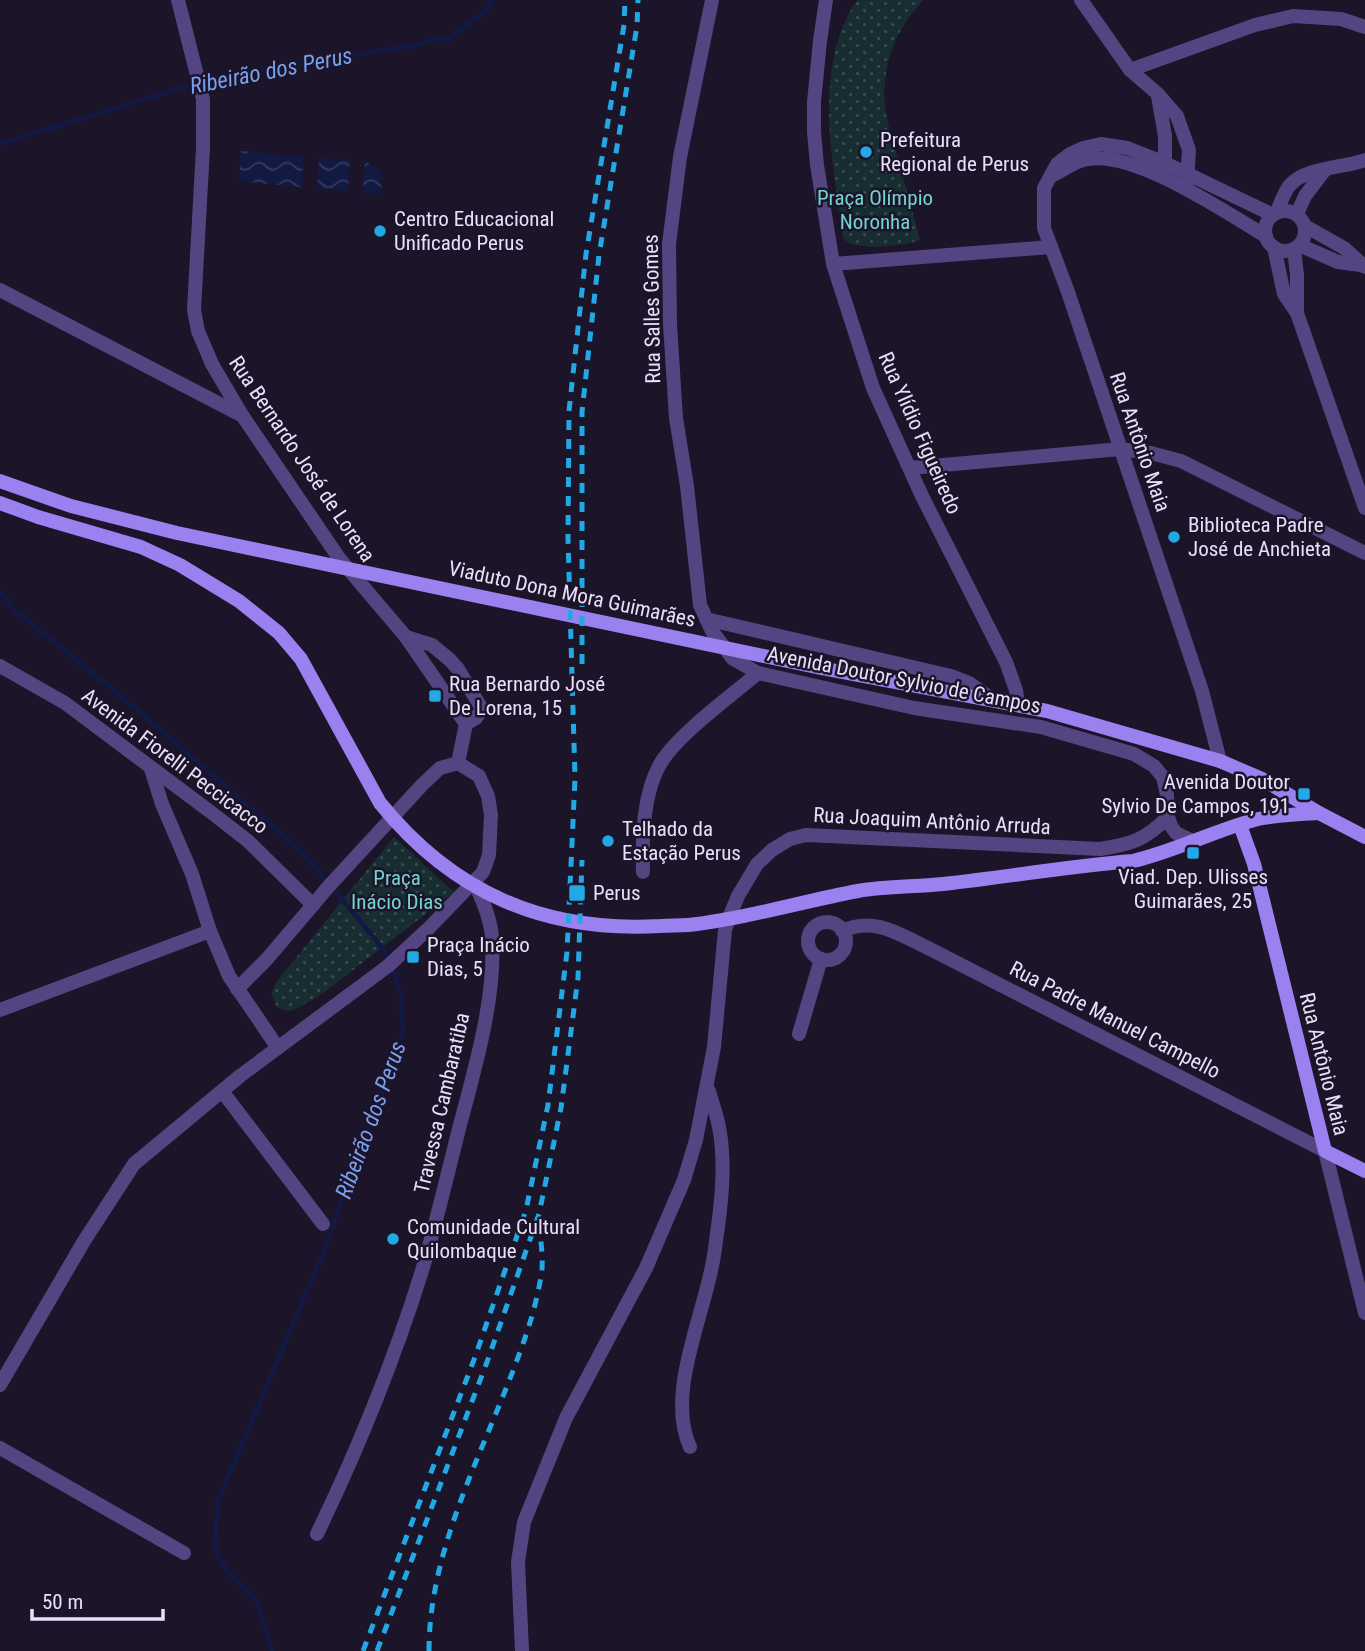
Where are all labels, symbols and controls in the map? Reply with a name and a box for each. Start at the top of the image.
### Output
water label: Ribeirão dos Perus [187,42,355,100]
place label: Prefeitura Regional de Perus [880,128,1029,176]
marker: Prefeitura Regional de Perus [858,144,874,160]
park label: Praça Olímpio Noronha [817,186,933,234]
place label: Centro Educacional Unificado Perus [394,207,554,255]
marker: Centro Educacional Unificado Perus [372,223,388,239]
street label: Rua Salles Gomes [639,234,665,384]
street label: Rua Ylídio Figueiredo [874,348,966,518]
street label: Rua Bernardo José de Lorena [224,352,380,566]
street label: Rua Antônio Maia [1105,369,1175,515]
place label: Biblioteca Padre José de Anchieta [1188,513,1331,561]
marker: Biblioteca Padre José de Anchieta [1166,529,1182,545]
street label: Viaduto Dona Mora Guimarães [446,556,698,632]
street label: Avenida Doutor Sylvio de Campos [765,642,1043,718]
place label: Rua Bernardo José De Lorena, 15 [449,672,605,720]
street label: Avenida Fiorelli Peccicacco [77,683,273,839]
marker: Rua Bernardo José De Lorena, 15 [427,688,443,704]
place label: Avenida Doutor Sylvio De Campos, 191 [1101,770,1290,818]
marker: Avenida Doutor Sylvio De Campos, 191 [1296,786,1312,802]
street label: Rua Joaquim Antônio Arruda [813,803,1051,839]
place label: Telhado da Estação Perus [622,817,741,865]
marker: Telhado da Estação Perus [600,833,616,849]
marker: Viad. Dep. Ulisses Guimarães, 25 [1185,845,1201,861]
place label: Viad. Dep. Ulisses Guimarães, 25 [1118,865,1268,913]
park label: Praça Inácio Dias [351,866,443,914]
place label: Perus [593,881,640,905]
marker: Perus [567,883,587,903]
place label: Praça Inácio Dias, 5 [427,933,530,981]
marker: Praça Inácio Dias, 5 [405,949,421,965]
street label: Rua Padre Manuel Campello [1006,956,1224,1084]
street label: Rua Antônio Maia [1295,990,1353,1138]
street label: Travessa Cambaratiba [410,1010,474,1196]
water label: Ribeirão dos Perus [330,1038,412,1202]
place label: Comunidade Cultural Quilombaque [407,1215,580,1263]
marker: Comunidade Cultural Quilombaque [385,1231,401,1247]
scale bar [32,1578,163,1622]
text: 50 m [42,1590,83,1614]

